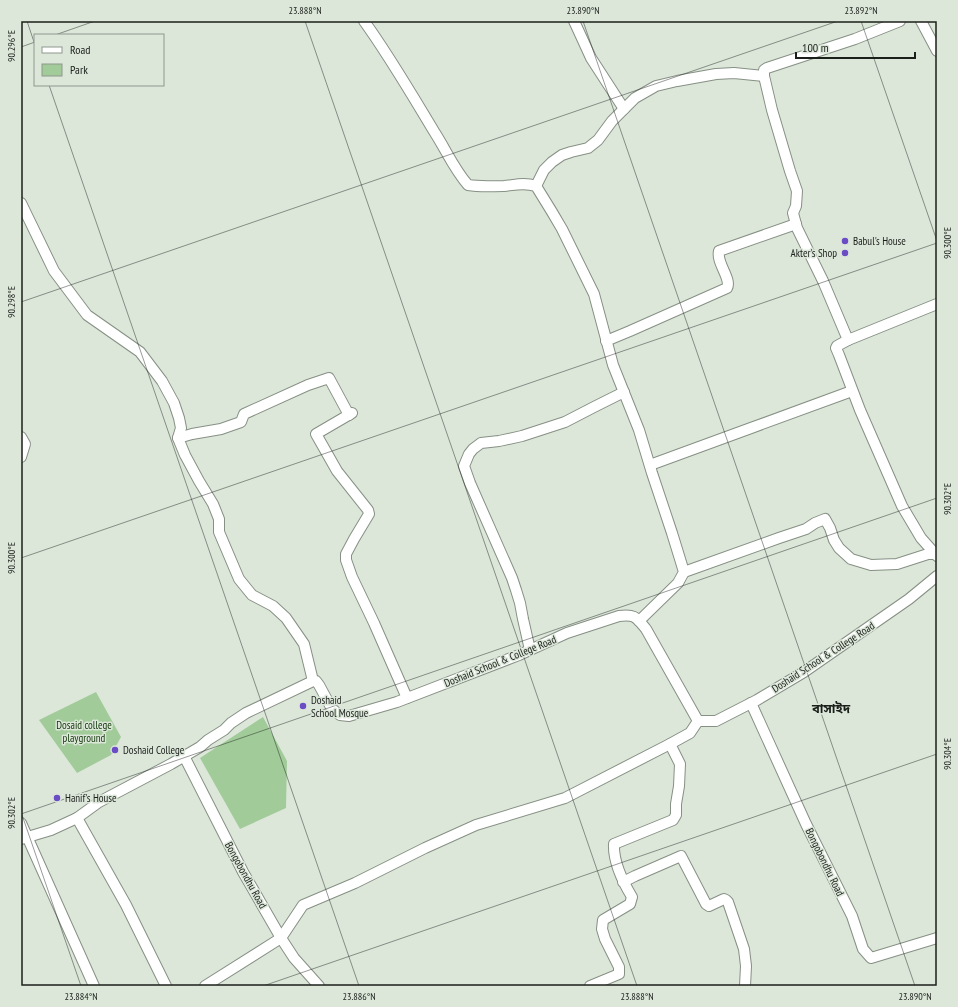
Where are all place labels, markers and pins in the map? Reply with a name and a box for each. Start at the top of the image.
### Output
place label: Babul's House [853,234,906,248]
marker: Babul's House [840,236,850,246]
place label: Akter's Shop [790,246,837,260]
marker: Akter's Shop [840,248,850,258]
place label: Doshaid School Mosque [311,693,369,720]
marker: Doshaid School Mosque [298,701,308,711]
place label: Doshaid College [123,743,185,757]
marker: Doshaid College [110,745,120,755]
place label: Hanif's House [65,791,117,805]
marker: Hanif's House [52,793,62,803]

